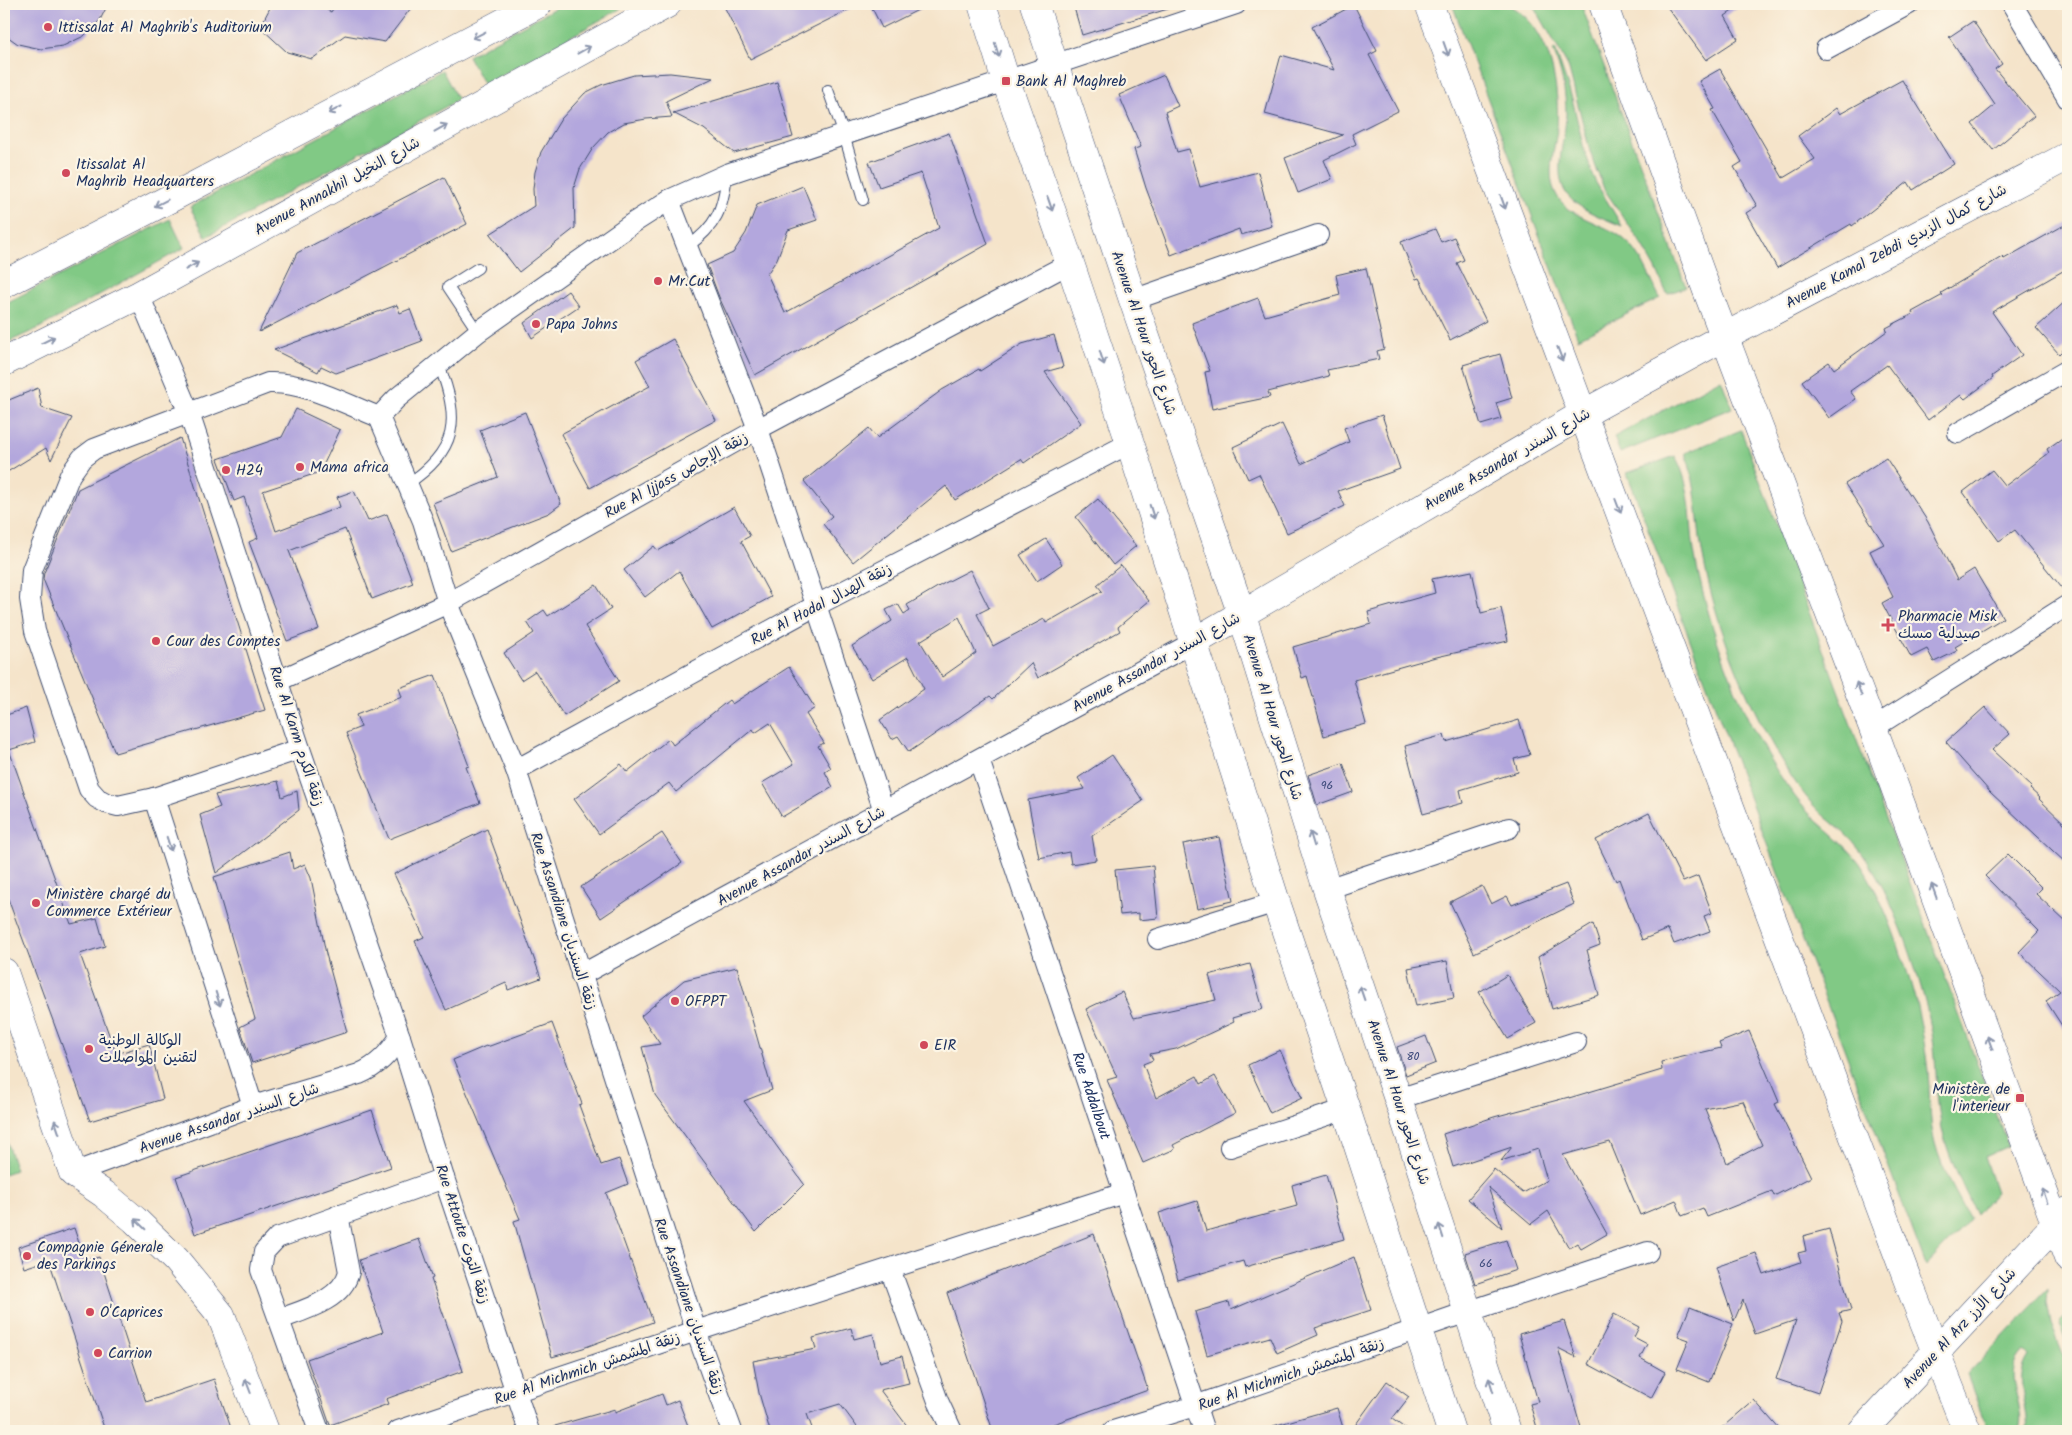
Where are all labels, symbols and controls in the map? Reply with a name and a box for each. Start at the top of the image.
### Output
place label: Ittissalat Al Maghrib's Auditorium [58,16,272,40]
marker: Ittissalat Al Maghrib's Auditorium [42,21,54,33]
one-way arrow [472,31,487,40]
one-way arrow [1442,41,1451,57]
one-way arrow [993,42,1002,58]
one-way arrow [576,44,590,54]
place label: Bank Al Maghreb [1016,70,1126,94]
marker: Bank Al Maghreb [1000,75,1012,87]
one-way arrow [329,106,343,116]
one-way arrow [434,123,449,133]
street label: Avenue Annakhil شارع النخيل [250,131,425,243]
place label: Itissalat Al Maghrib Headquarters [76,153,215,194]
marker: Itissalat Al Maghrib Headquarters [60,167,72,179]
street label: Avenue Kamal Zebdi شارع كمال الزبدي [1781,178,2011,316]
one-way arrow [1499,194,1508,209]
one-way arrow [1046,196,1055,211]
one-way arrow [154,199,169,208]
street label: Avenue Al Hour شارع الحور [1104,248,1183,419]
one-way arrow [184,261,199,270]
place label: Mr.Cut [668,270,711,294]
marker: Mr.Cut [652,275,664,287]
place label: Papa Johns [546,313,618,337]
marker: Papa Johns [530,318,542,330]
one-way arrow [40,335,55,345]
one-way arrow [1556,346,1565,361]
one-way arrow [1098,350,1107,365]
street label: Avenue Assandar شارع السندر [1420,402,1595,518]
street label: Rue Al Ijjass زنقة الإجاص [600,426,753,525]
place label: Mama africa [310,456,389,480]
place label: H24 [236,459,263,483]
marker: Mama africa [294,461,306,473]
marker: H24 [220,464,232,476]
one-way arrow [1614,498,1623,513]
one-way arrow [1148,504,1158,520]
street label: Rue Al Hodal زنقة الهدال [746,557,896,652]
place label: Pharmacie Misk صيدلية مسك [1898,605,1998,646]
street label: Avenue Assandar شارع السندر [1068,607,1245,719]
marker: Pharmacie Misk صيدلية مسك [1882,619,1894,631]
place label: Cour des Comptes [166,630,281,654]
street label: Avenue Al Hour شارع الحور [1235,631,1309,803]
marker: Cour des Comptes [150,635,162,647]
street label: Rue Al Karm زنقة الكرم [262,663,330,810]
one-way arrow [1853,682,1862,697]
house number: 96 [1321,776,1333,795]
street label: Avenue Assandar شارع السندر [713,801,890,913]
street label: Rue Assandiane زنقة السنديان [523,829,603,1013]
one-way arrow [1306,831,1316,847]
one-way arrow [164,836,174,852]
place label: Ministère chargé du Commerce Extérieur [46,883,173,924]
one-way arrow [1928,884,1938,899]
marker: Ministère chargé du Commerce Extérieur [30,897,42,909]
one-way arrow [1357,985,1367,1001]
place label: OFPPT [685,990,728,1014]
one-way arrow [214,991,224,1007]
marker: OFPPT [669,995,681,1007]
street label: Avenue Al Hour شارع الحور [1360,1016,1436,1188]
place label: الوكالة الوطنية لتقنين المواصلات [99,1029,197,1070]
place label: EIR [934,1034,956,1058]
one-way arrow [1985,1036,1994,1051]
marker: EIR [918,1039,930,1051]
marker: الوكالة الوطنية لتقنين المواصلات [83,1043,95,1055]
house number: 80 [1406,1047,1420,1066]
street label: Rue Addalbout [1065,1049,1117,1143]
street label: Avenue Assandar شارع السندر [136,1077,323,1161]
place label: Ministère de l'interieur [1932,1078,2011,1119]
marker: Ministère de l'interieur [2014,1092,2026,1104]
one-way arrow [52,1119,62,1135]
street label: Rue Attoute زنقة التوت [428,1162,496,1307]
one-way arrow [2040,1188,2050,1204]
street label: Rue Assandiane زنقة السنديان [647,1215,730,1398]
one-way arrow [134,1218,146,1230]
one-way arrow [1436,1223,1445,1239]
place label: Compagnie Génerale des Parkings [37,1236,164,1277]
marker: Compagnie Génerale des Parkings [21,1250,33,1262]
house number: 66 [1479,1254,1493,1273]
street label: Avenue Al Arz شارع الأرز [1897,1263,2022,1395]
place label: O'Caprices [100,1301,164,1325]
marker: O'Caprices [84,1306,96,1318]
street label: Rue Al Michmich زنقة المشمش [491,1326,684,1412]
street label: Rue Al Michmich زنقة المشمش [1195,1332,1388,1418]
place label: Carrion [108,1342,152,1366]
marker: Carrion [92,1347,104,1359]
one-way arrow [1486,1377,1496,1393]
one-way arrow [243,1378,252,1394]

